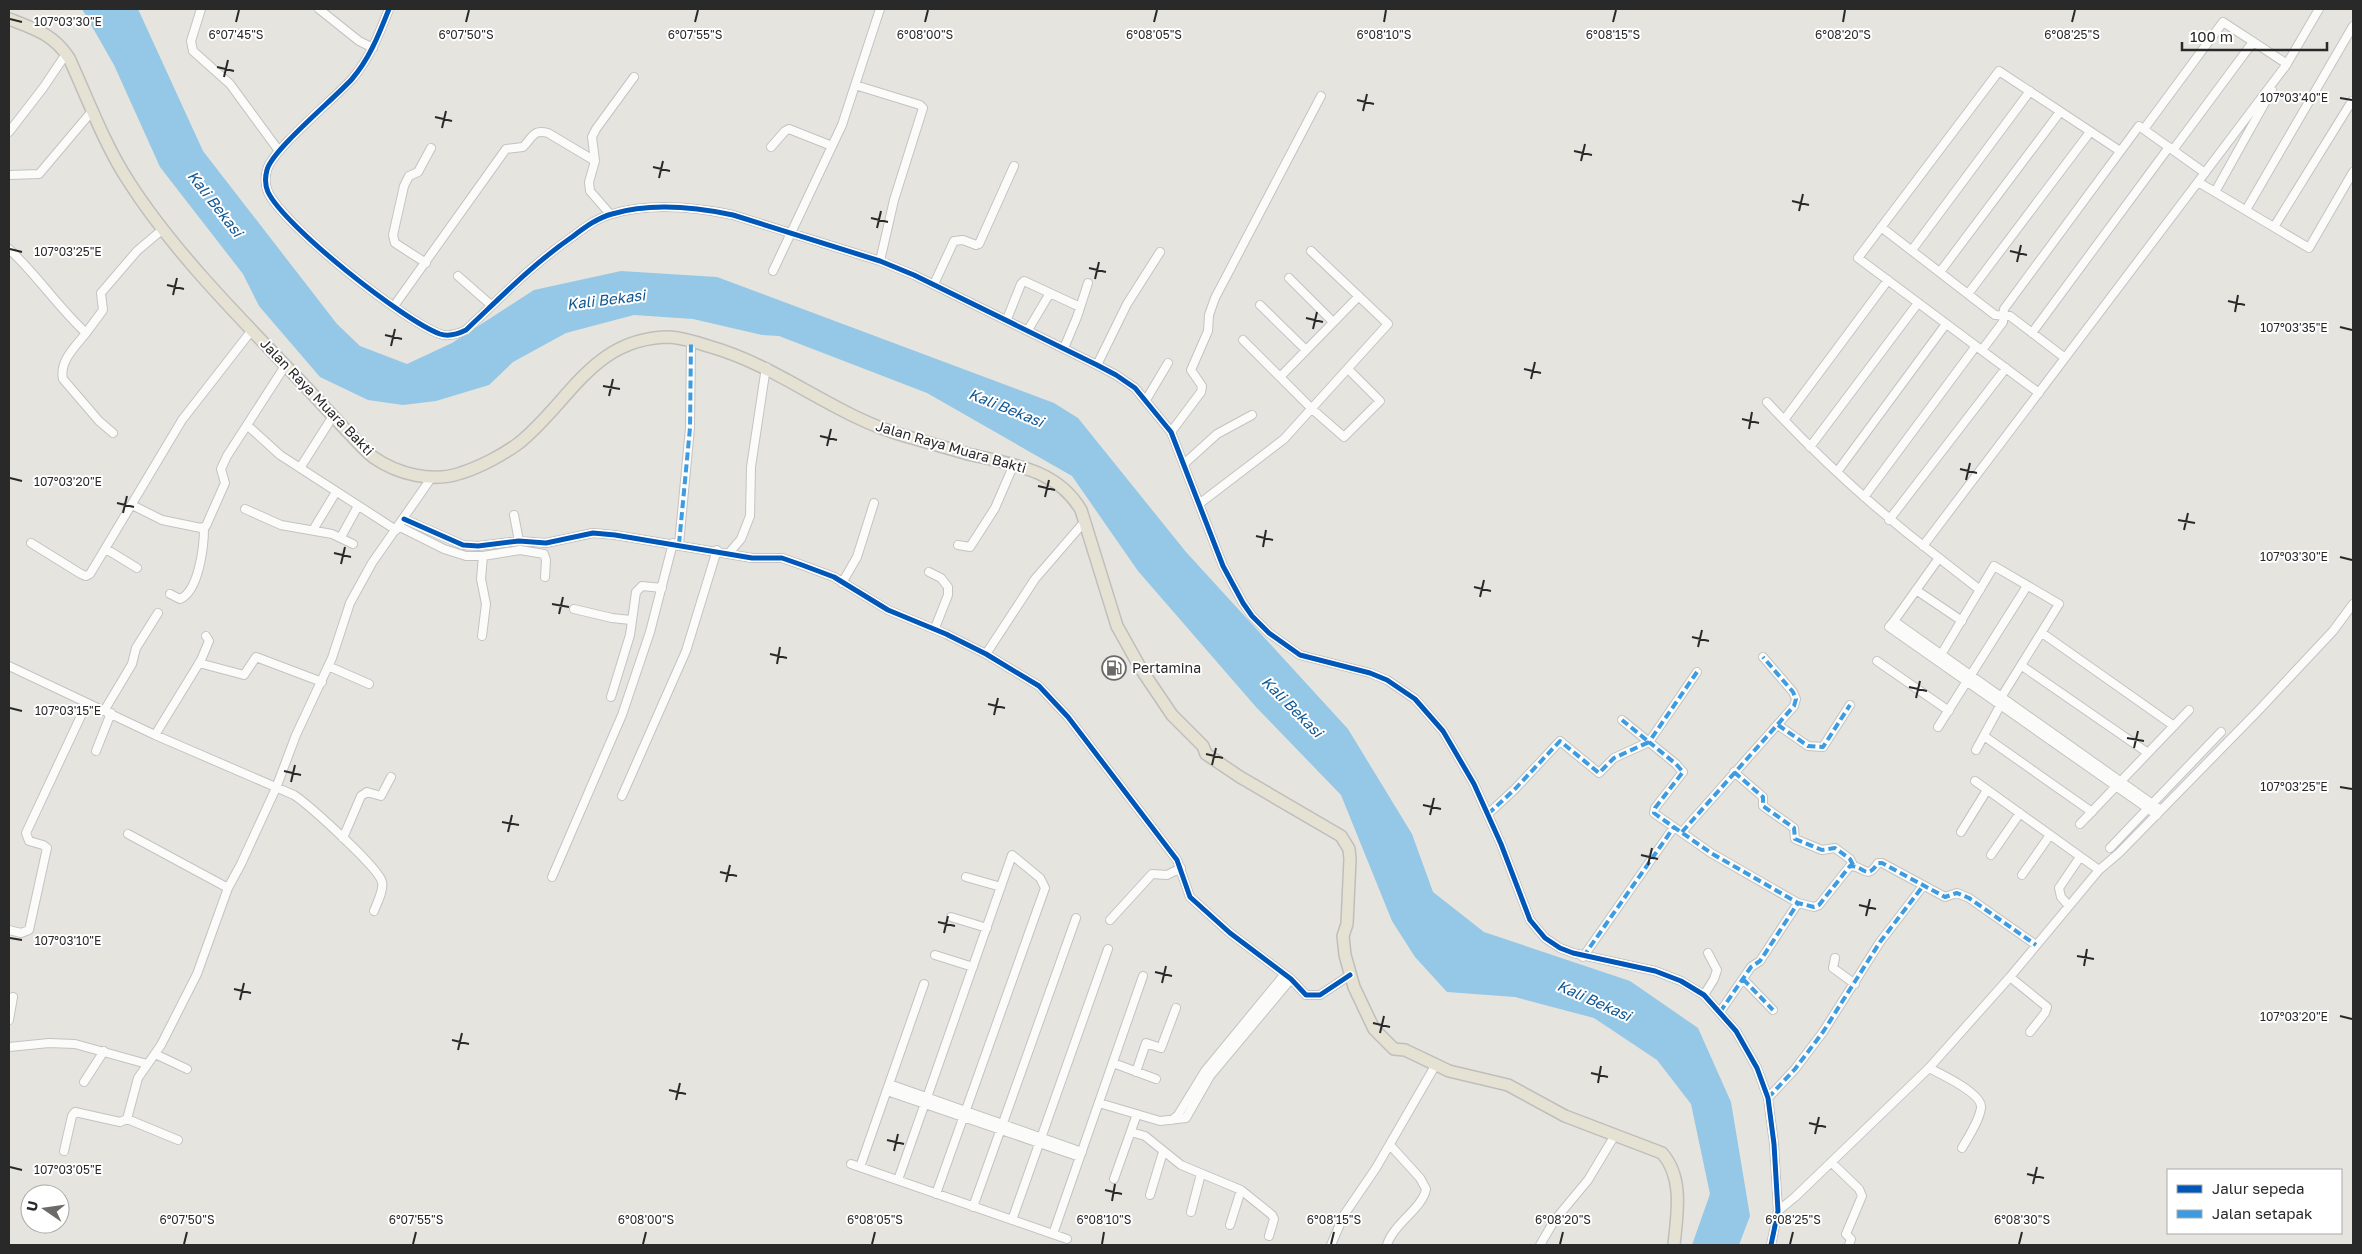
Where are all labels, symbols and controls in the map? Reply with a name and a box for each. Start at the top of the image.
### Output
text: 107°03'30"E [34,14,102,29]
scale bar [2182,20,2327,52]
text: 6°07'45"S [208,27,264,42]
text: 6°07'50"S [438,27,494,42]
text: 6°07'55"S [668,27,723,42]
text: 6°08'00"S [897,27,954,42]
text: 6°08'05"S [1126,27,1182,42]
text: 6°08'10"S [1357,27,1412,42]
text: 6°08'15"S [1586,27,1641,42]
text: 6°08'20"S [1815,27,1871,42]
text: 6°08'25"S [2044,27,2100,42]
text: 100 m [2190,27,2233,45]
text: 107°03'40"E [2260,90,2328,105]
water label: Kali Bekasi [184,167,248,242]
text: 107°03'25"E [34,244,102,259]
water label: Kali Bekasi [566,285,648,313]
text: 107°03'35"E [2260,320,2328,335]
street label: Jalan Raya Muara Bakti [257,335,378,459]
water label: Kali Bekasi [966,384,1048,431]
street label: Jalan Raya Muara Bakti [874,417,1028,476]
text: 107°03'20"E [34,474,102,489]
text: 107°03'30"E [2260,549,2328,564]
fuel station icon: Pertamina [1101,655,1127,681]
place label: Pertamina [1132,659,1201,676]
water label: Kali Bekasi [1258,672,1328,742]
text: 107°03'15"E [35,703,101,718]
text: 107°03'25"E [2260,779,2328,794]
text: 107°03'10"E [35,933,101,948]
water label: Kali Bekasi [1555,976,1636,1025]
text: 107°03'20"E [2260,1009,2328,1024]
text: 107°03'05"E [34,1162,102,1177]
legend [2167,1169,2342,1234]
text: Jalur sepeda [2212,1179,2305,1197]
north arrow [20,1184,70,1234]
text: U [22,1199,41,1213]
text: Jalan setapak [2212,1204,2313,1222]
text: 6°07'50"S [159,1212,215,1227]
text: 6°07'55"S [389,1212,444,1227]
text: 6°08'00"S [618,1212,675,1227]
text: 6°08'05"S [847,1212,903,1227]
text: 6°08'10"S [1077,1212,1132,1227]
text: 6°08'15"S [1307,1212,1362,1227]
text: 6°08'20"S [1535,1212,1591,1227]
text: 6°08'25"S [1765,1212,1821,1227]
text: 6°08'30"S [1994,1212,2050,1227]

